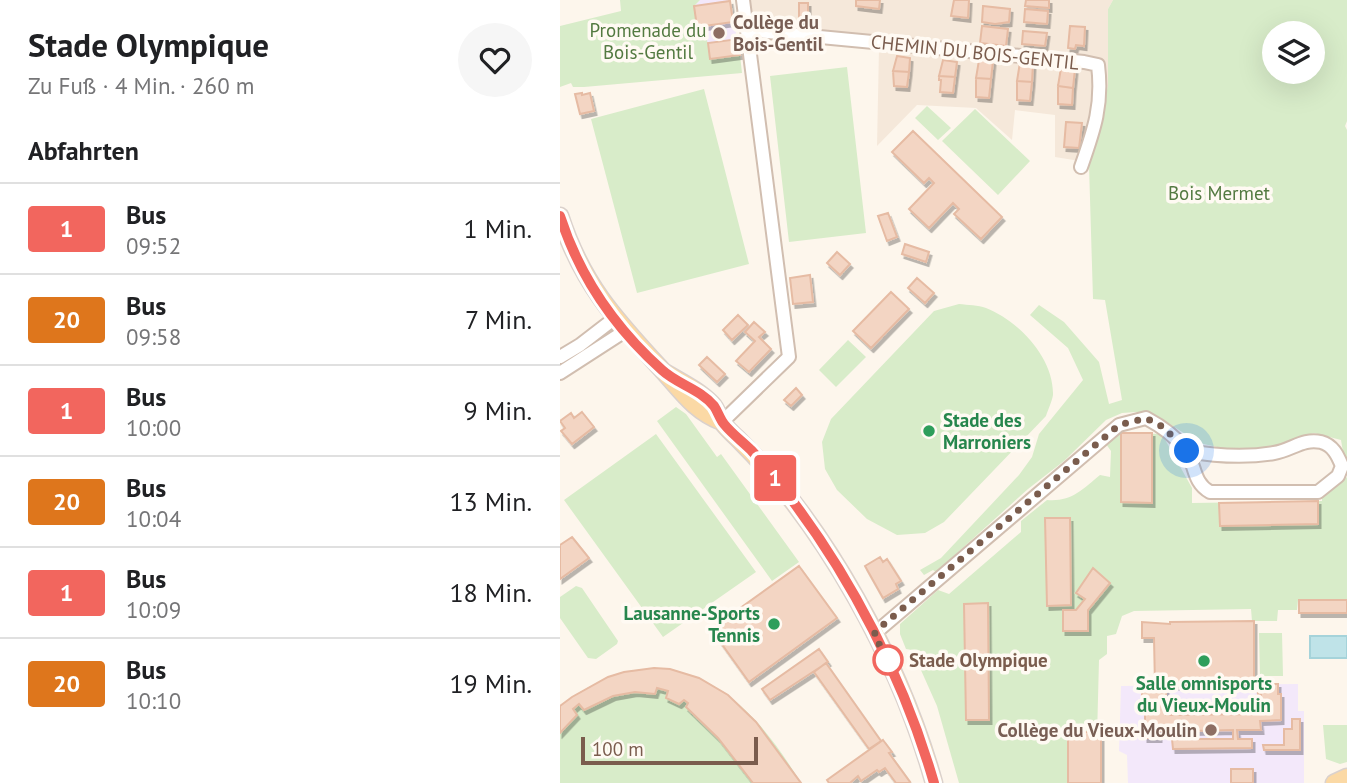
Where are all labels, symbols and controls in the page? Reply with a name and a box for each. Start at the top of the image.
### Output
place label: Collège du Bois-Gentil [733,10,824,56]
park label: Promenade du Bois-Gentil [590,18,706,64]
map controls [1262,21,1325,84]
button: layers [1262,21,1325,84]
text: Stade Olympique [28,23,269,66]
button: heart [458,23,532,97]
marker: Collège du Bois-Gentil [711,25,727,41]
street label: CHEMIN DU BOIS-GENTIL [870,29,1080,75]
text: Zu Fuß · 4 Min. · 260 m [28,71,254,100]
text: Abfahrten [28,134,139,167]
park label: Bois Mermet [1168,181,1271,205]
text: Bus [126,198,166,231]
text: 1 Min. [464,212,532,245]
text: 1 [60,213,73,244]
text: 09:52 [126,231,181,260]
text: Bus [126,289,166,322]
text: 7 Min. [465,303,532,336]
text: 20 [53,304,80,335]
text: 09:58 [126,322,181,351]
text: Bus [126,380,166,413]
text: 9 Min. [464,394,532,427]
text: 1 [60,395,73,426]
place label: Stade des Marroniers [943,408,1031,454]
text: 10:00 [126,413,181,442]
marker: Stade des Marroniers [921,423,937,439]
your location [1169,433,1204,468]
line badge: 1 [752,455,798,501]
text: 1 [768,462,782,493]
text: Bus [126,471,166,504]
text: 13 Min. [449,485,532,518]
text: 20 [53,486,80,517]
text: 10:04 [126,504,181,533]
text: Bus [126,562,166,595]
text: 18 Min. [449,576,532,609]
text: 1 [60,577,73,608]
text: 10:09 [126,595,181,624]
place label: Lausanne-Sports Tennis [624,601,760,647]
marker: Lausanne-Sports Tennis [766,616,782,632]
marker: Stade Olympique [873,645,903,675]
place label: Stade Olympique [909,648,1048,672]
text: Bus [126,653,166,686]
marker: Salle omnisports du Vieux-Moulin [1196,653,1212,669]
text: 19 Min. [449,667,532,700]
text: 20 [53,668,80,699]
place label: Salle omnisports du Vieux-Moulin [1136,671,1272,717]
text: 10:10 [126,686,181,715]
place label: Collège du Vieux-Moulin [998,718,1197,742]
marker: Collège du Vieux-Moulin [1203,722,1219,738]
scale bar [581,734,758,766]
text: 100 m [592,737,644,761]

